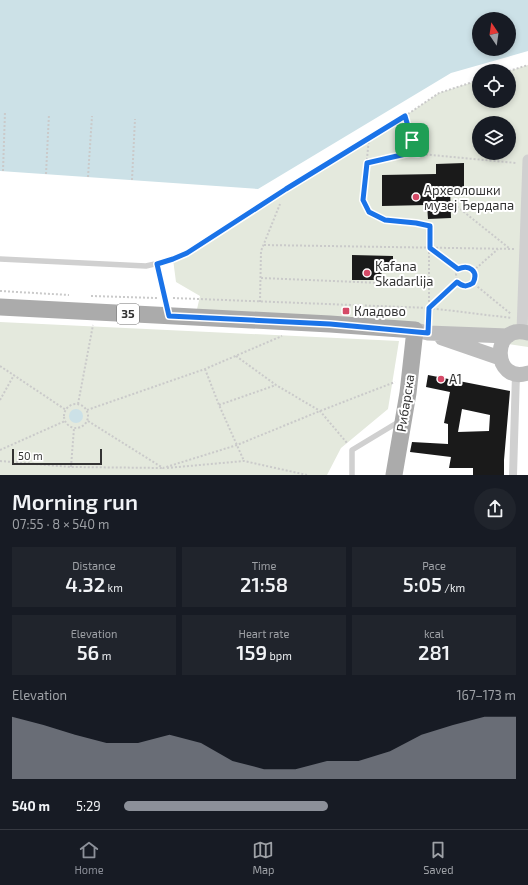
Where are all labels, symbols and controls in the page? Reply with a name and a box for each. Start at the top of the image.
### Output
north arrow [472,12,516,56]
map controls [472,12,516,160]
button: locate [472,64,516,108]
button: layers [472,116,516,160]
pin [395,123,429,157]
icon: arrive [401,129,423,151]
place label: Археолошки музеј Ђердапа [424,182,514,213]
marker: Археолошки музеј Ђердапа [411,192,421,202]
place label: Kafana Skadarlija [375,258,433,289]
marker: Kafana Skadarlija [362,268,372,278]
place label: Кладово [354,303,406,319]
road number: 35 [117,304,139,324]
marker: Кладово [341,306,351,316]
place label: A1 [449,371,462,387]
street label: Рибарска [393,373,417,433]
marker: A1 [436,374,446,384]
scale bar [12,447,102,466]
text: 50 m [18,449,43,462]
text: Morning run [12,488,138,514]
button: share [474,488,516,530]
text: 07:55 · 8 × 540 m [12,516,109,532]
text: Distance [72,559,116,572]
text: Time [252,559,276,572]
text: Pace [422,559,446,572]
text: 4.32 [65,572,105,596]
text: 21:58 [240,572,288,596]
text: 5:05 [403,572,442,596]
text: km [105,581,123,594]
text: /km [442,581,465,594]
text: Elevation [71,627,117,640]
text: Heart rate [239,627,289,640]
text: kcal [424,627,444,640]
text: 56 [77,640,99,664]
text: 159 [236,640,267,664]
text: 281 [418,640,450,664]
text: m [99,649,111,662]
text: bpm [267,649,292,662]
text: Elevation [12,687,67,703]
text: 167–173 m [456,687,516,703]
text: 540 m [12,798,50,814]
text: 5:29 [76,798,101,814]
tab: Home [74,839,104,876]
tab: Map [252,839,275,876]
tab: Saved [423,839,454,876]

